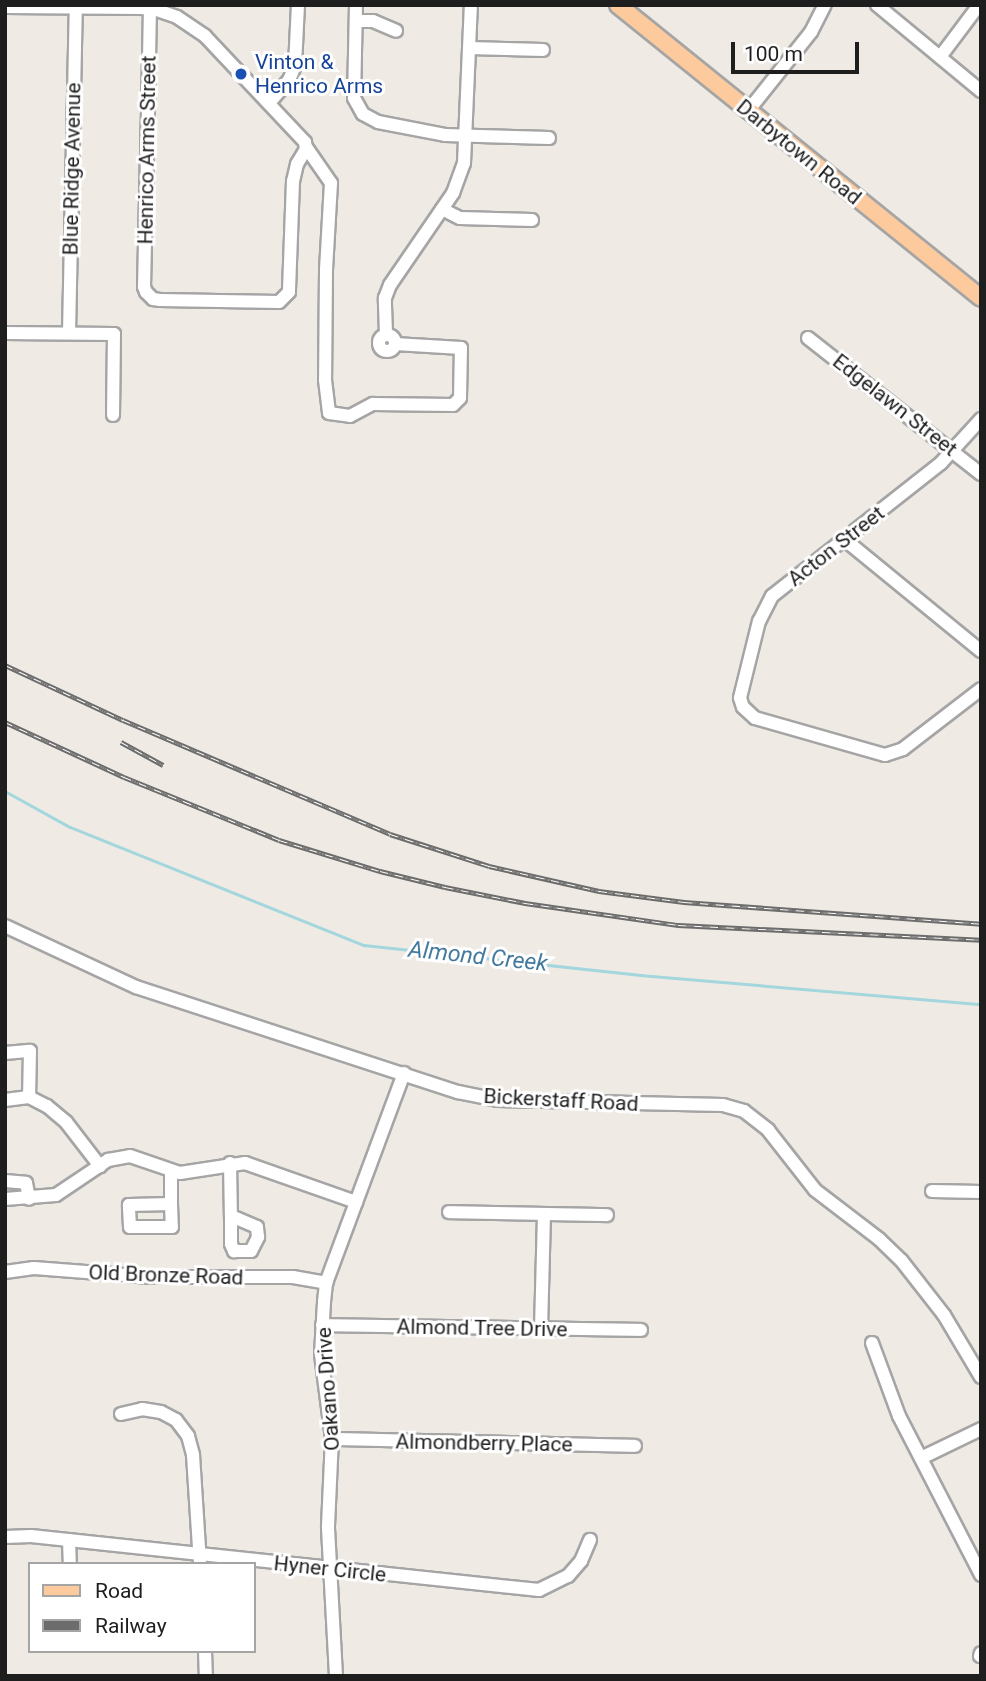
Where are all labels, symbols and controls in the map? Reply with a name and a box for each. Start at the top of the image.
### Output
scale bar [734,28,862,72]
text: 100 m [744,42,803,66]
place label: Vinton & Henrico Arms [255,49,383,99]
street label: Henrico Arms Street [133,55,161,245]
marker: Vinton & Henrico Arms [233,66,249,82]
street label: Blue Ridge Avenue [58,82,86,256]
street label: Darbytown Road [731,94,867,210]
street label: Edgelawn Street [828,349,962,461]
street label: Acton Street [783,501,889,591]
water label: Almond Creek [407,936,549,978]
street label: Bickerstaff Road [483,1083,639,1117]
street label: Old Bronze Road [88,1260,244,1290]
street label: Almond Tree Drive [396,1314,568,1342]
street label: Oakano Drive [311,1326,345,1452]
street label: Almondberry Place [395,1429,573,1457]
street label: Hyner Circle [273,1551,387,1587]
legend [28,1562,256,1653]
text: Road [95,1579,143,1603]
text: Railway [95,1614,167,1638]

